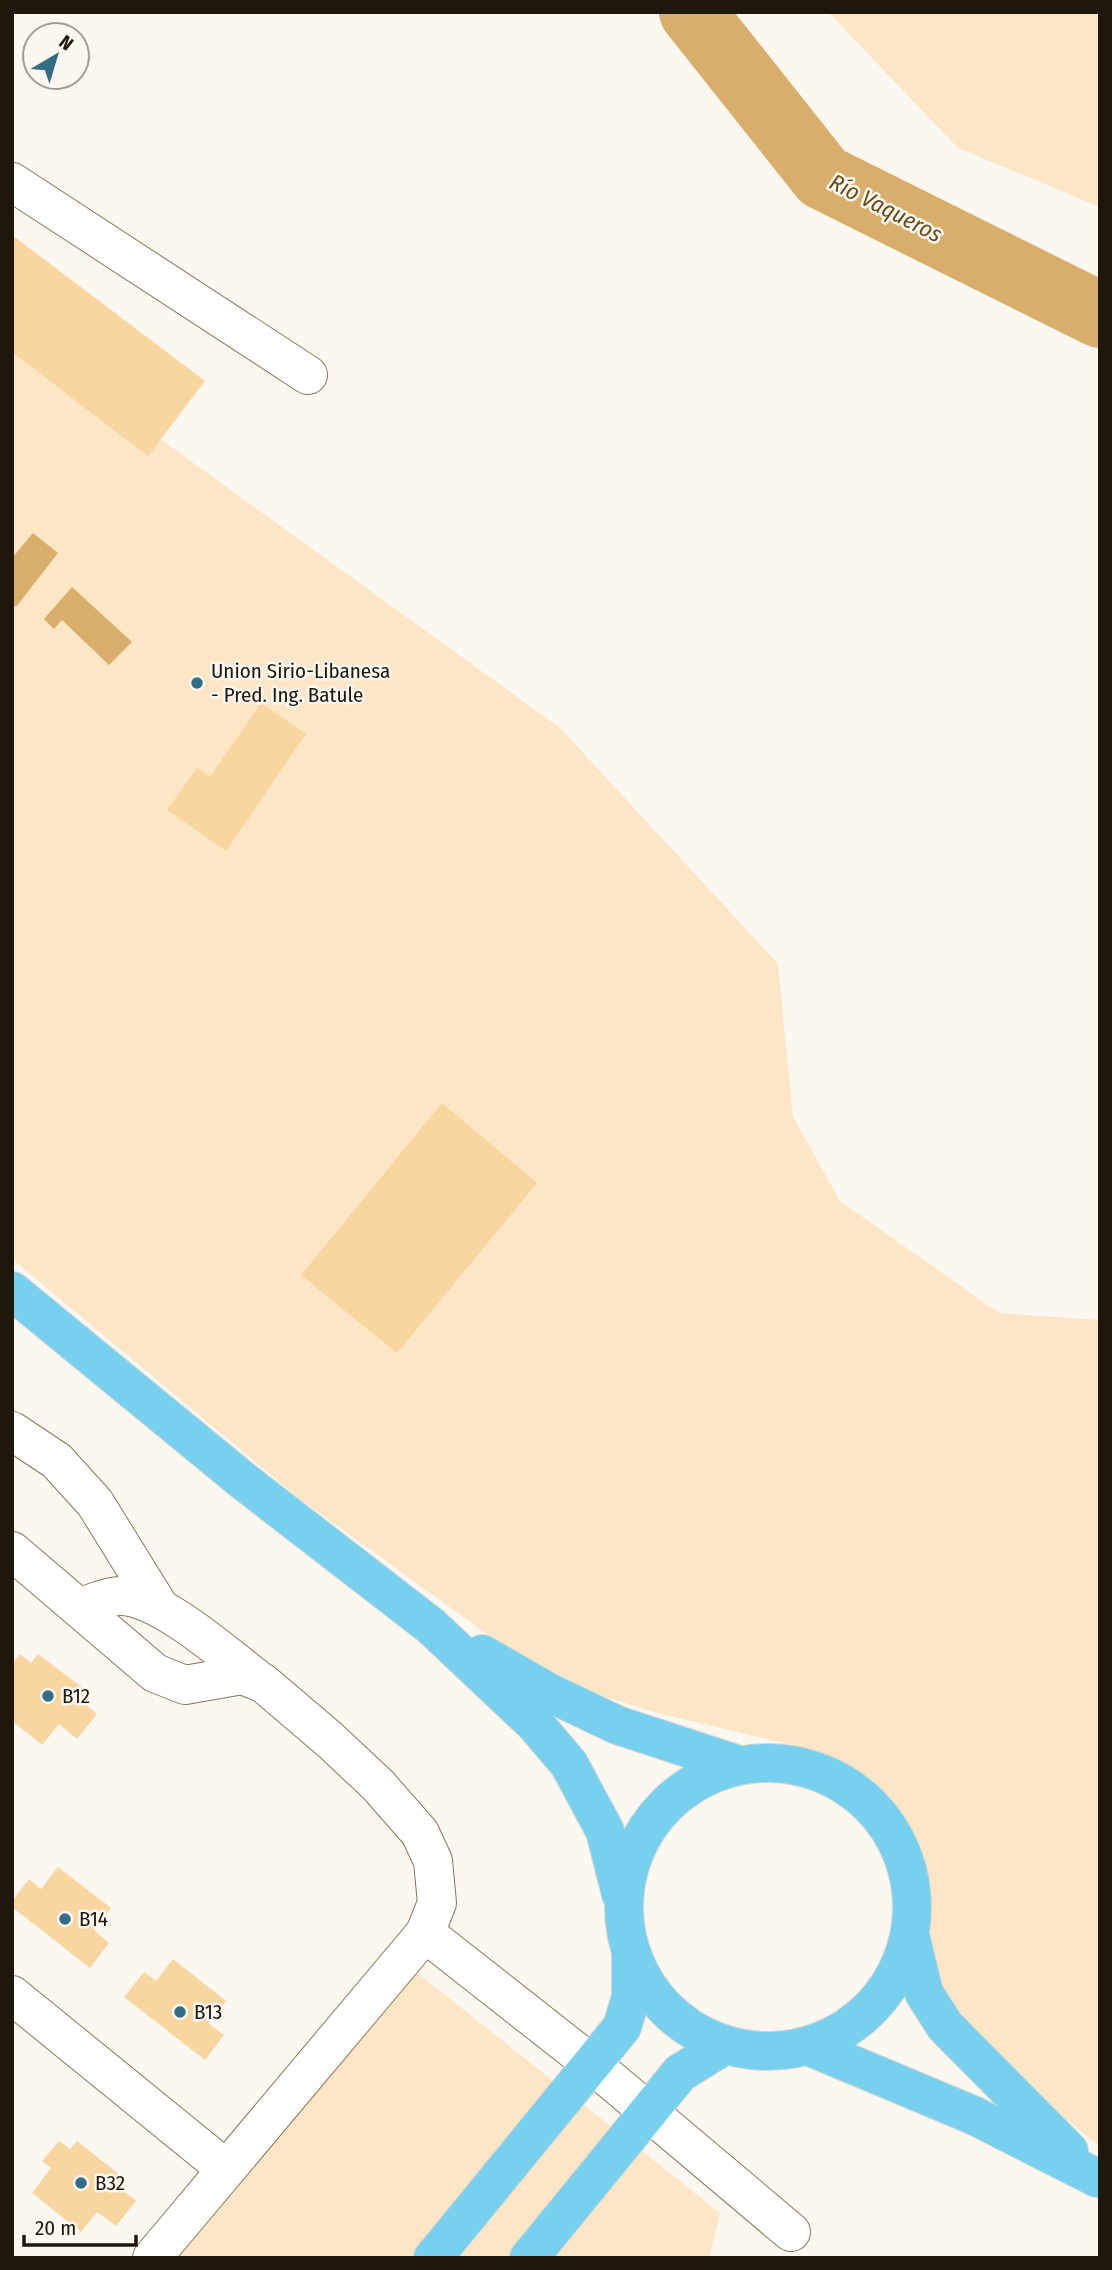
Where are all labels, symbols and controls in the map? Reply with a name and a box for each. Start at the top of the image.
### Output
north arrow [21,21,91,91]
text: N [55,30,78,56]
water label: Río Vaqueros [825,168,947,248]
place label: Union Sirio-Libanesa - Pred. Ing. Batule [211,658,390,708]
marker: Union Sirio-Libanesa - Pred. Ing. Batule [189,675,205,691]
place label: B12 [62,1683,90,1709]
marker: B12 [40,1688,56,1704]
place label: B14 [79,1906,108,1932]
marker: B14 [57,1911,73,1927]
place label: B13 [194,1999,222,2025]
marker: B13 [172,2004,188,2020]
place label: B32 [95,2170,125,2196]
marker: B32 [73,2175,89,2191]
scale bar [24,2204,136,2248]
text: 20 m [35,2215,76,2241]

